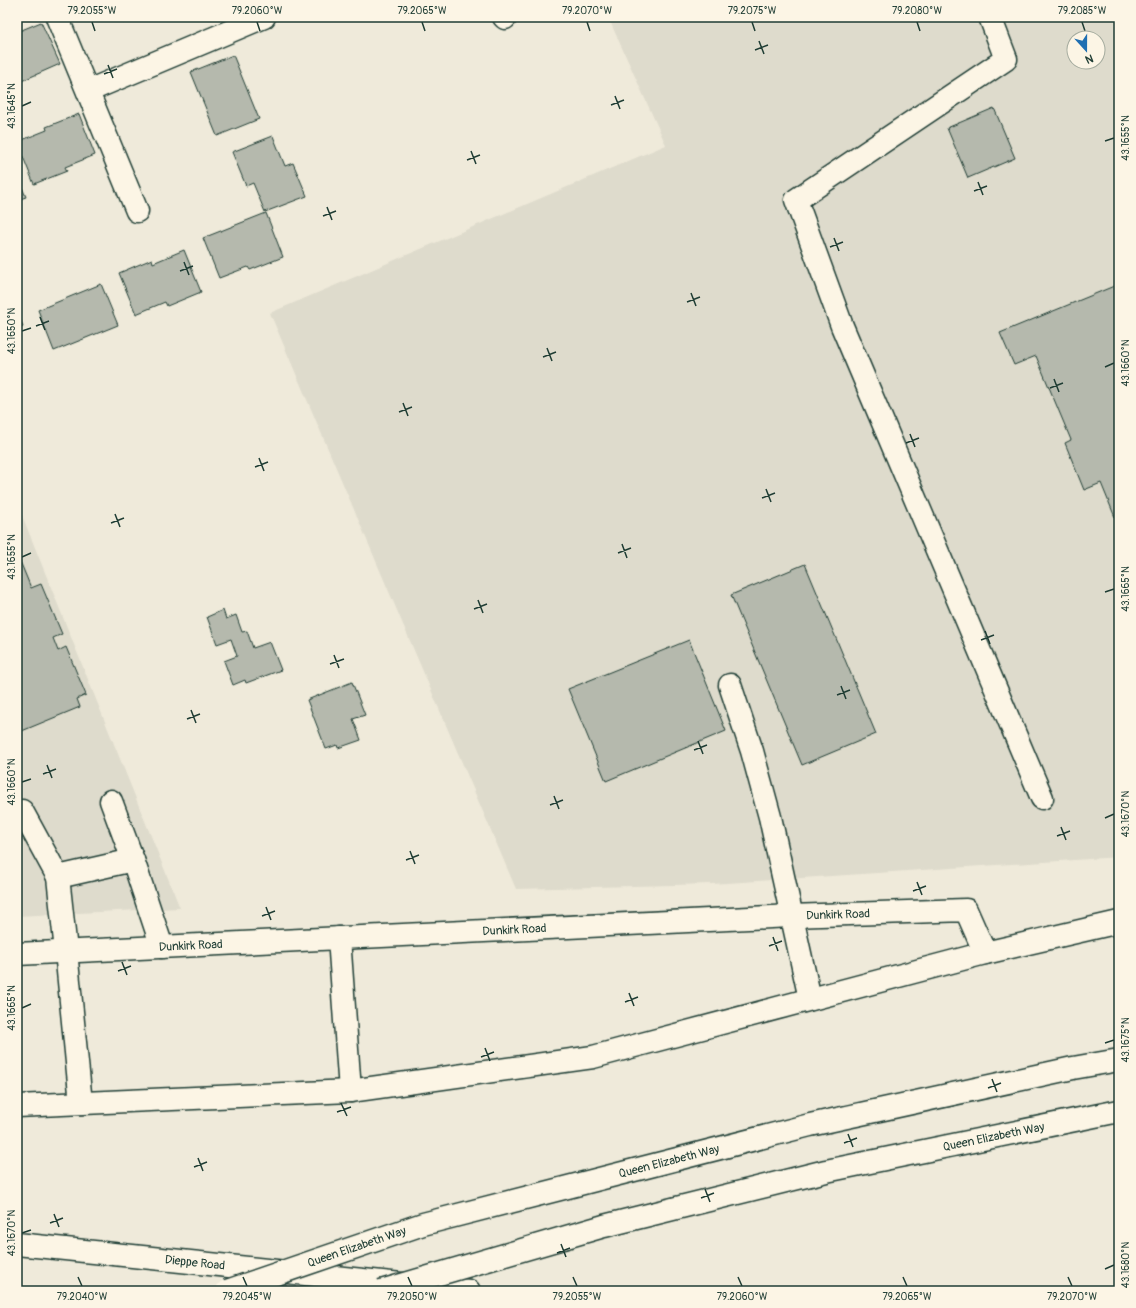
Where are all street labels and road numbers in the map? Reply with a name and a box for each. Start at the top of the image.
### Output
street label: Dunkirk Road [806,906,870,923]
street label: Dunkirk Road [482,921,547,939]
street label: Dunkirk Road [158,936,223,955]
street label: Queen Elizabeth Way [941,1119,1046,1154]
street label: Queen Elizabeth Way [617,1141,721,1181]
street label: Queen Elizabeth Way [305,1223,408,1271]
street label: Dieppe Road [164,1252,226,1273]

